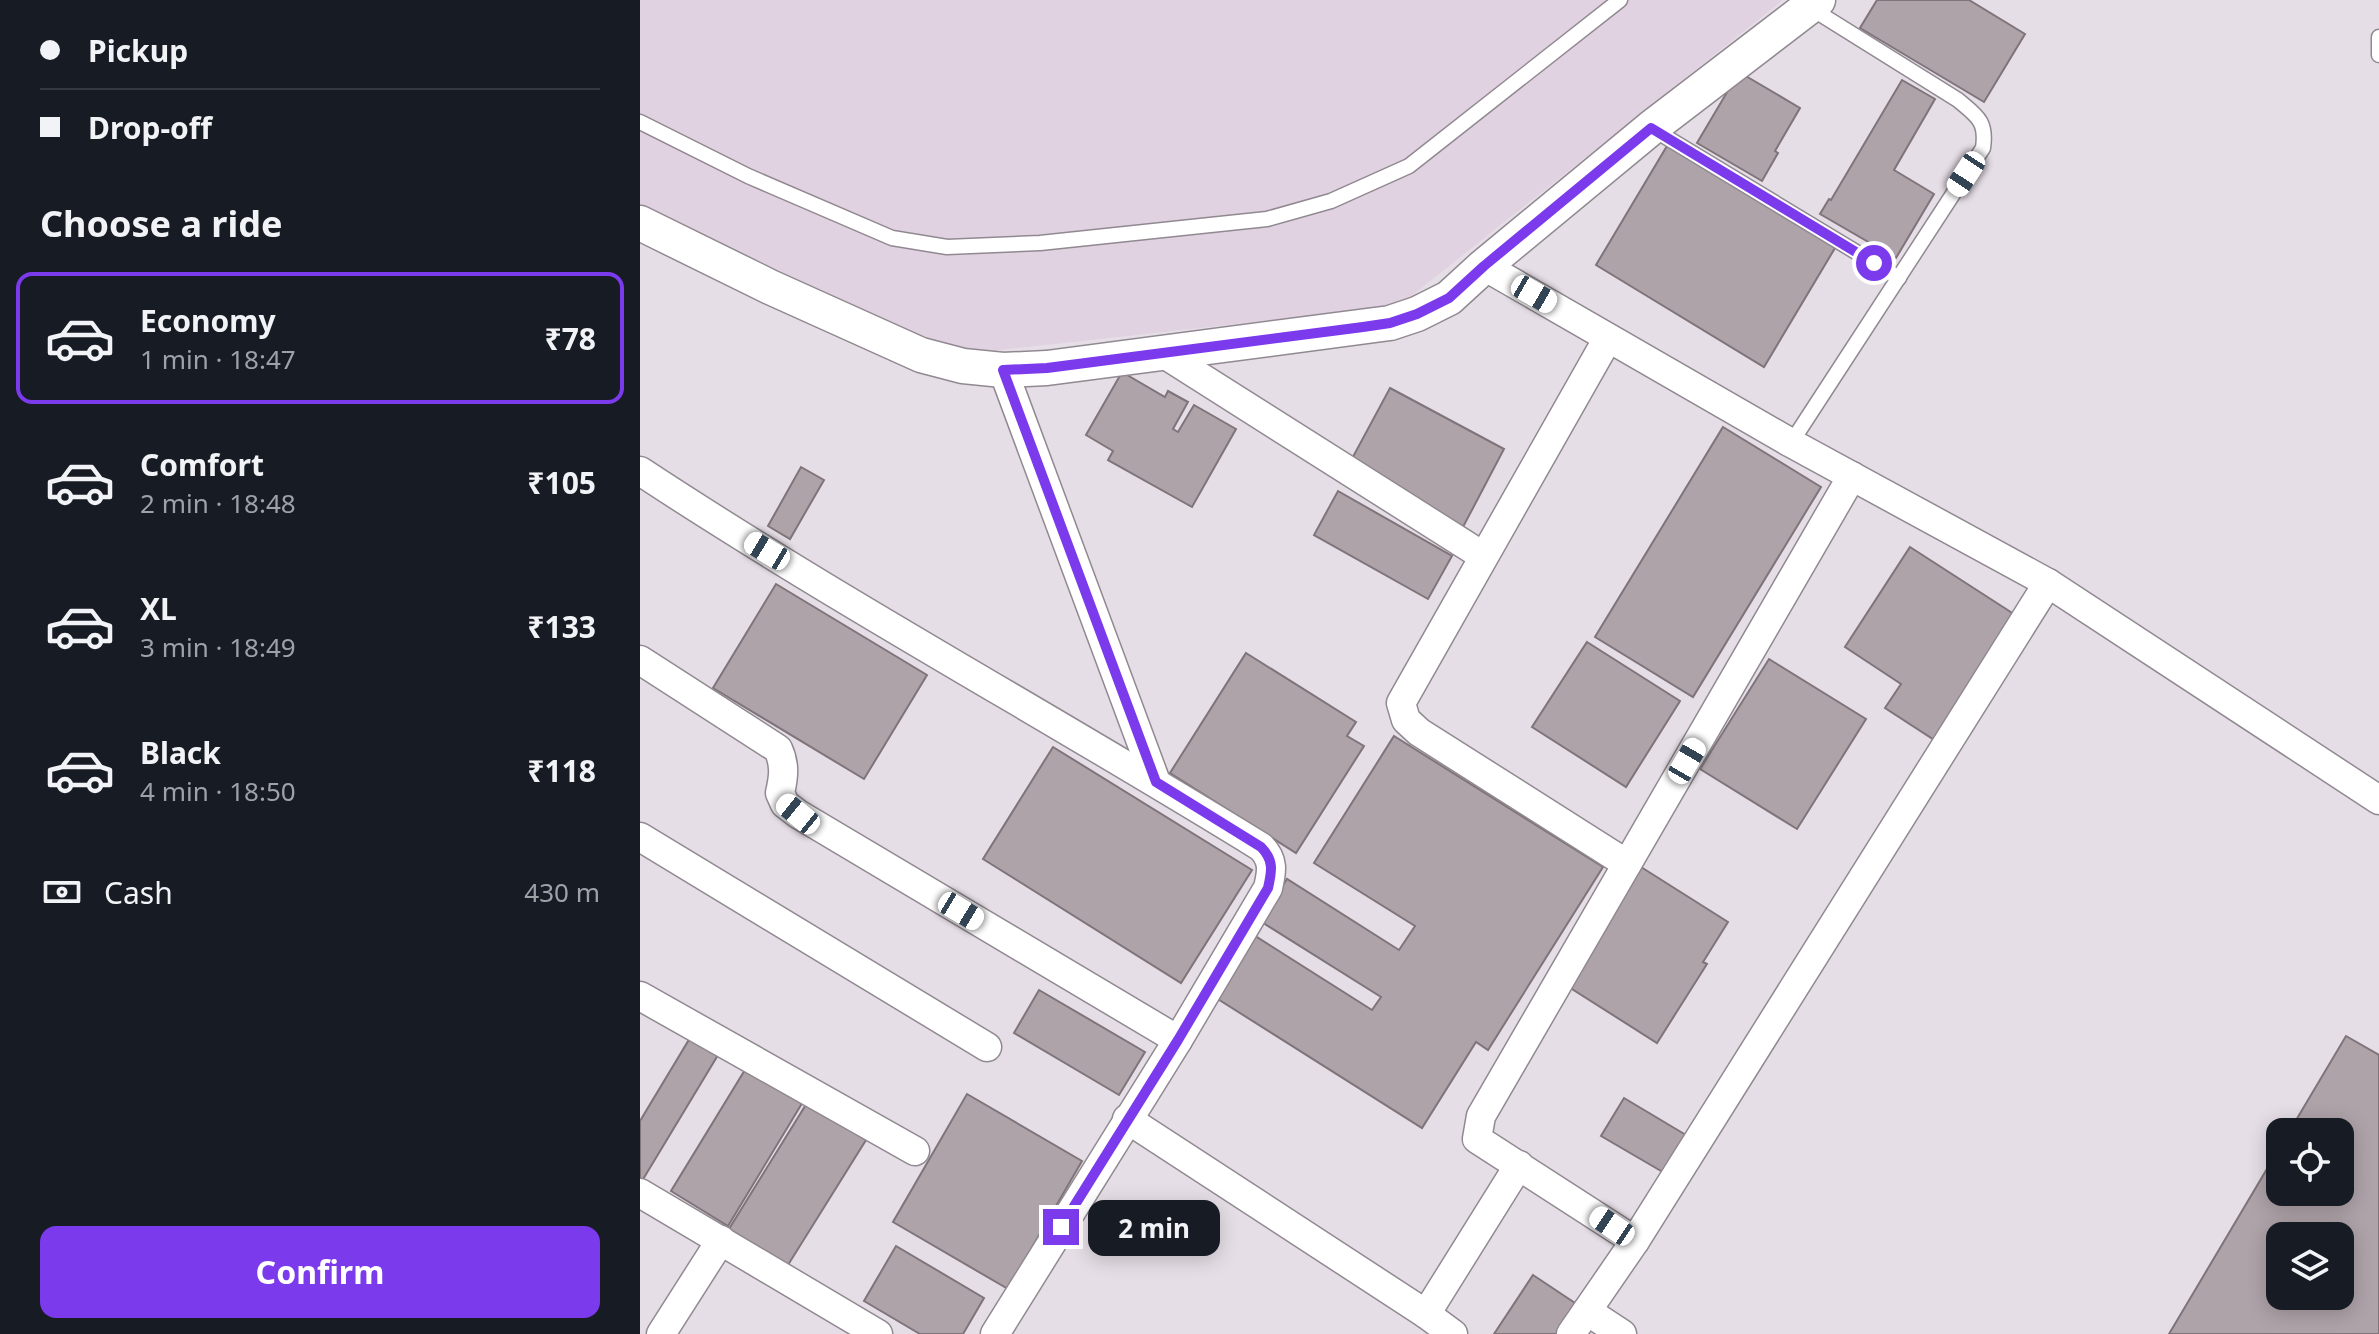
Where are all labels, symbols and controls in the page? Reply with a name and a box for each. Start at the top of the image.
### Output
text: Pickup [88,30,188,71]
text: Drop-off [88,107,212,148]
car [1943,147,1989,201]
text: Choose a ride [40,199,282,248]
route start [1856,245,1892,281]
car [1507,272,1561,316]
text: Economy [140,300,276,341]
icon: car [44,302,116,374]
text: ₹78 [545,318,596,359]
text: 1 min · 18:47 [140,341,296,377]
text: Comfort [140,444,264,485]
icon: car [44,446,116,518]
text: ₹105 [527,462,596,503]
text: 2 min · 18:48 [140,485,296,521]
car [740,528,794,574]
text: XL [140,588,177,629]
icon: car [44,590,116,662]
text: ₹133 [527,606,596,647]
text: 3 min · 18:49 [140,629,296,665]
text: Black [140,732,221,773]
icon: car [44,734,116,806]
car [1665,734,1709,788]
text: ₹118 [527,750,596,791]
text: 4 min · 18:50 [140,773,296,809]
car [772,790,824,838]
icon: cash [40,870,84,914]
text: Cash [104,872,173,913]
text: 430 m [524,874,600,910]
car [934,888,988,934]
map controls [2266,1118,2354,1310]
button: locate [2266,1118,2354,1206]
callout: 2 min [1089,1199,1221,1255]
car [1585,1203,1639,1249]
route end [1043,1209,1079,1245]
text: 2 min [1118,1210,1190,1246]
button: layers [2266,1222,2354,1310]
button: Confirm [40,1226,600,1318]

